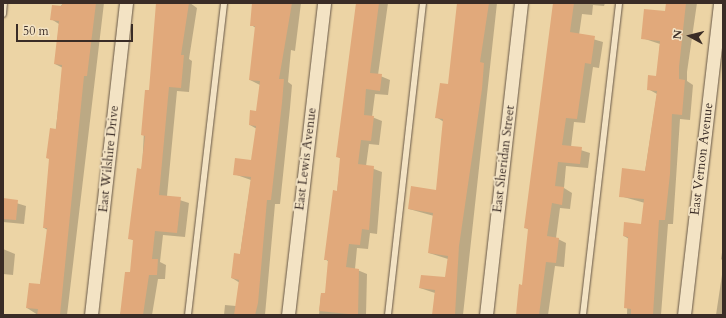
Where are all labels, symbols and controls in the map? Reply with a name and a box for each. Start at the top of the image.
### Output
scale bar [18,16,135,42]
north arrow [670,16,710,56]
text: 50 m [23,23,49,39]
text: N [670,29,686,40]
street label: East Vernon Avenue [687,102,717,216]
street label: East Sheridan Street [490,104,518,214]
street label: East Wilshire Drive [96,105,122,213]
street label: East Lewis Avenue [292,107,320,211]

